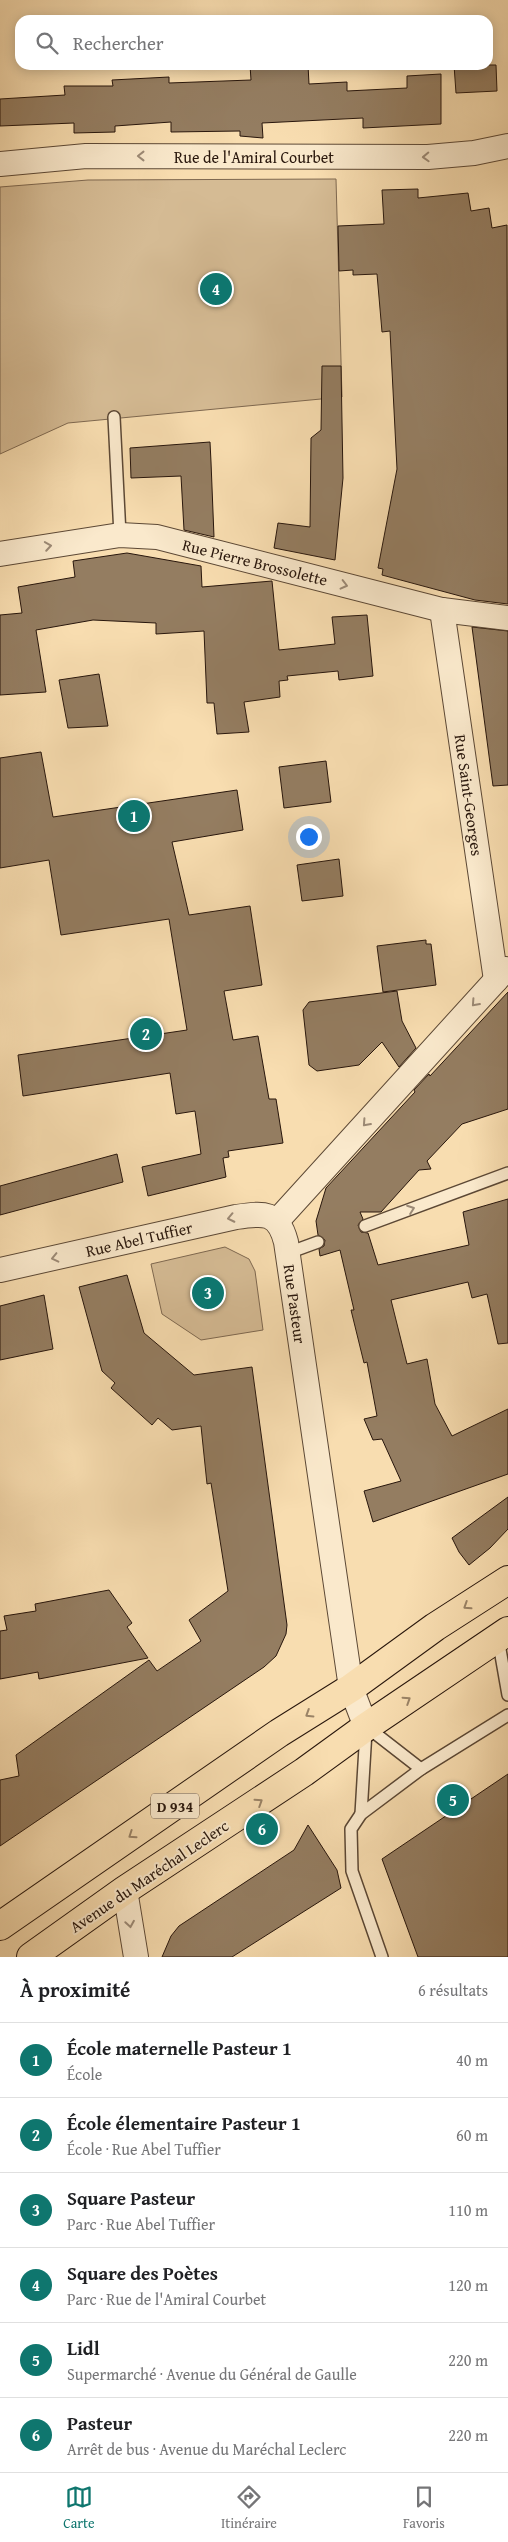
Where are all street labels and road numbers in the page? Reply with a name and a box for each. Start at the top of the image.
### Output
street label: Rue de l'Amiral Courbet [174,145,334,169]
street label: Rue Pierre Brossolette [180,532,330,592]
street label: Rue Saint-Georges [449,733,489,857]
street label: Rue Abel Tuffier [83,1215,195,1263]
street label: Rue Pasteur [278,1263,312,1346]
road number: D 934 [151,1794,199,1818]
street label: Avenue du Maréchal Leclerc [65,1814,233,1938]

